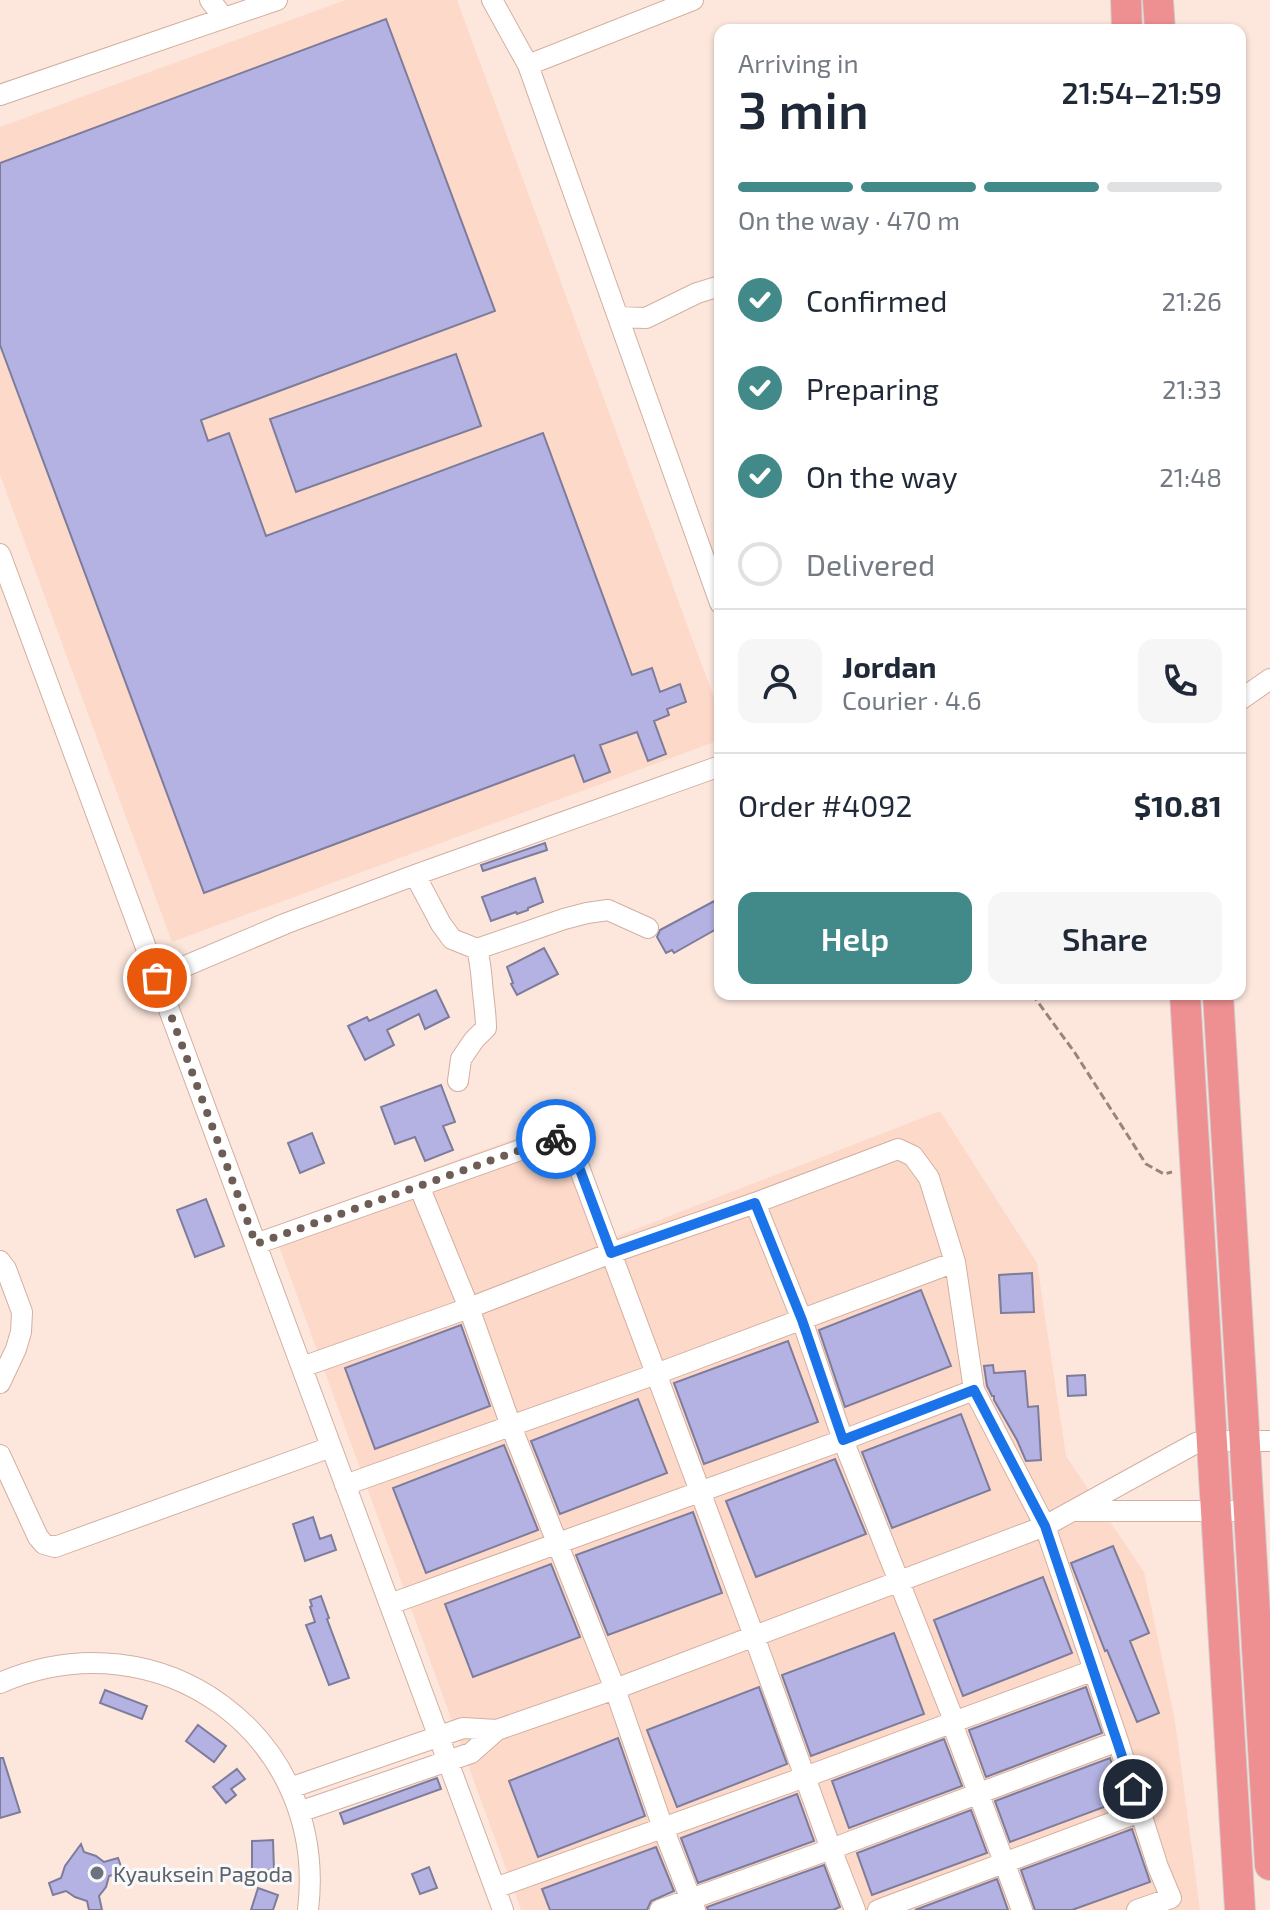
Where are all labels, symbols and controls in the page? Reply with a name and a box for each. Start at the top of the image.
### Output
text: Arriving in [738,47,859,78]
text: 21:54–21:59 [1061,74,1222,110]
text: 3 min [738,77,869,139]
text: On the way · 470 m [738,204,960,235]
icon: check [738,278,782,322]
text: Confirmed [806,282,947,318]
text: 21:26 [1161,285,1222,316]
icon: check [738,366,782,410]
text: Preparing [806,370,939,406]
text: 21:33 [1162,373,1222,404]
icon: check [738,454,782,498]
text: On the way [806,458,958,494]
text: 21:48 [1159,461,1222,492]
text: Delivered [806,546,935,582]
button: person [738,639,822,723]
button: phone [1138,639,1222,723]
text: Jordan [842,648,937,684]
text: Courier · 4.6 [842,684,982,715]
text: Order #4092 [738,787,912,823]
text: $10.81 [1134,787,1222,823]
button: Help [738,892,972,984]
button: Share [988,892,1222,984]
pin [123,944,191,1012]
icon: bag [135,956,179,1000]
courier [516,1099,596,1179]
icon: bike [534,1117,578,1161]
pin [1099,1755,1167,1823]
icon: home [1111,1767,1155,1811]
place label: Kyauksein Pagoda [113,1860,293,1886]
marker: Kyauksein Pagoda [88,1864,106,1882]

